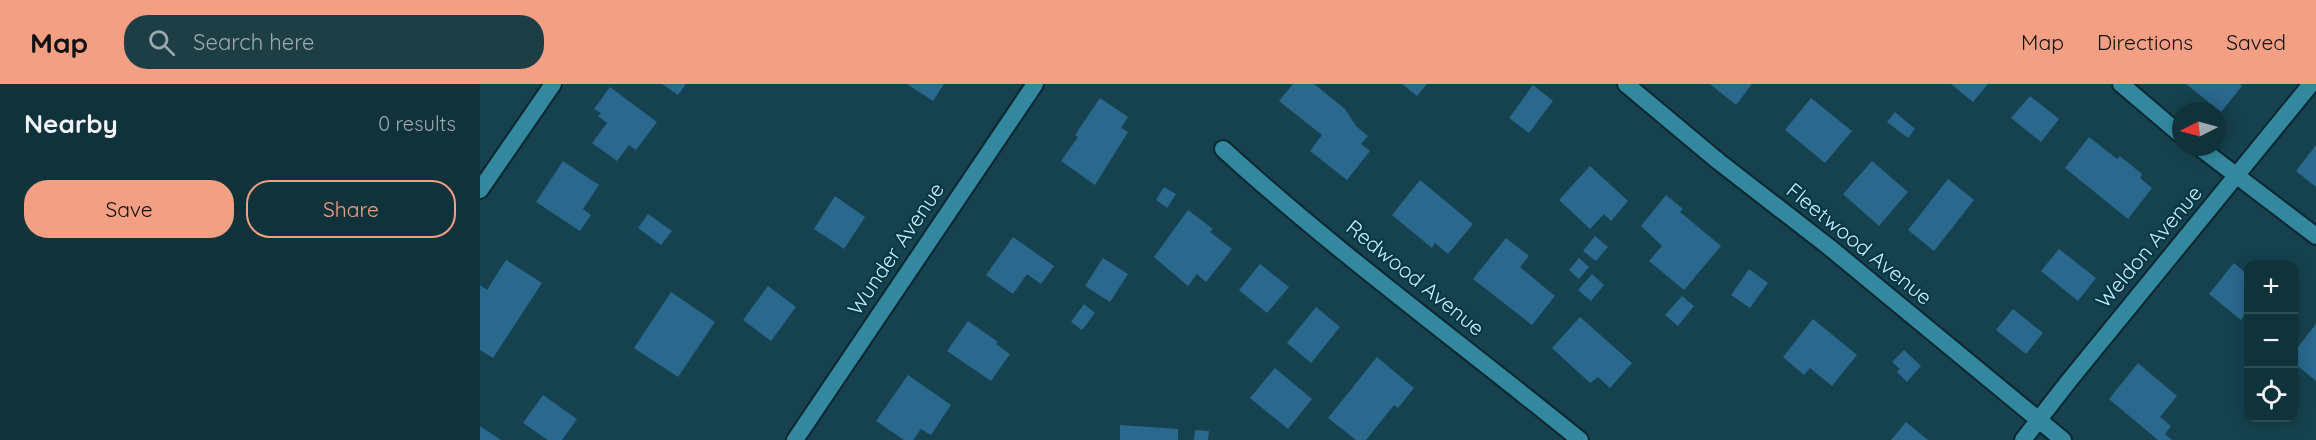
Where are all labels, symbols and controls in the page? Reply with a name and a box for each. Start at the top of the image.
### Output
search box [124,15,544,69]
text: Map [30,25,88,60]
icon: search [145,26,178,59]
text: Search here [193,28,315,56]
text: Map [2021,29,2064,55]
text: Directions [2097,29,2193,55]
text: Saved [2226,29,2286,55]
north arrow [2172,102,2226,156]
text: Nearby [24,107,118,140]
text: 0 results [378,111,456,136]
street label: Wunder Avenue [841,177,949,320]
street label: Fleetwood Avenue [1782,177,1938,310]
button: Save [24,180,234,238]
button: Share [246,180,456,238]
street label: Weldon Avenue [2090,180,2207,313]
street label: Redwood Avenue [1341,214,1490,341]
map controls [2244,260,2298,422]
button: + [2244,260,2298,314]
button: − [2244,314,2298,368]
button: locate [2244,368,2298,422]

